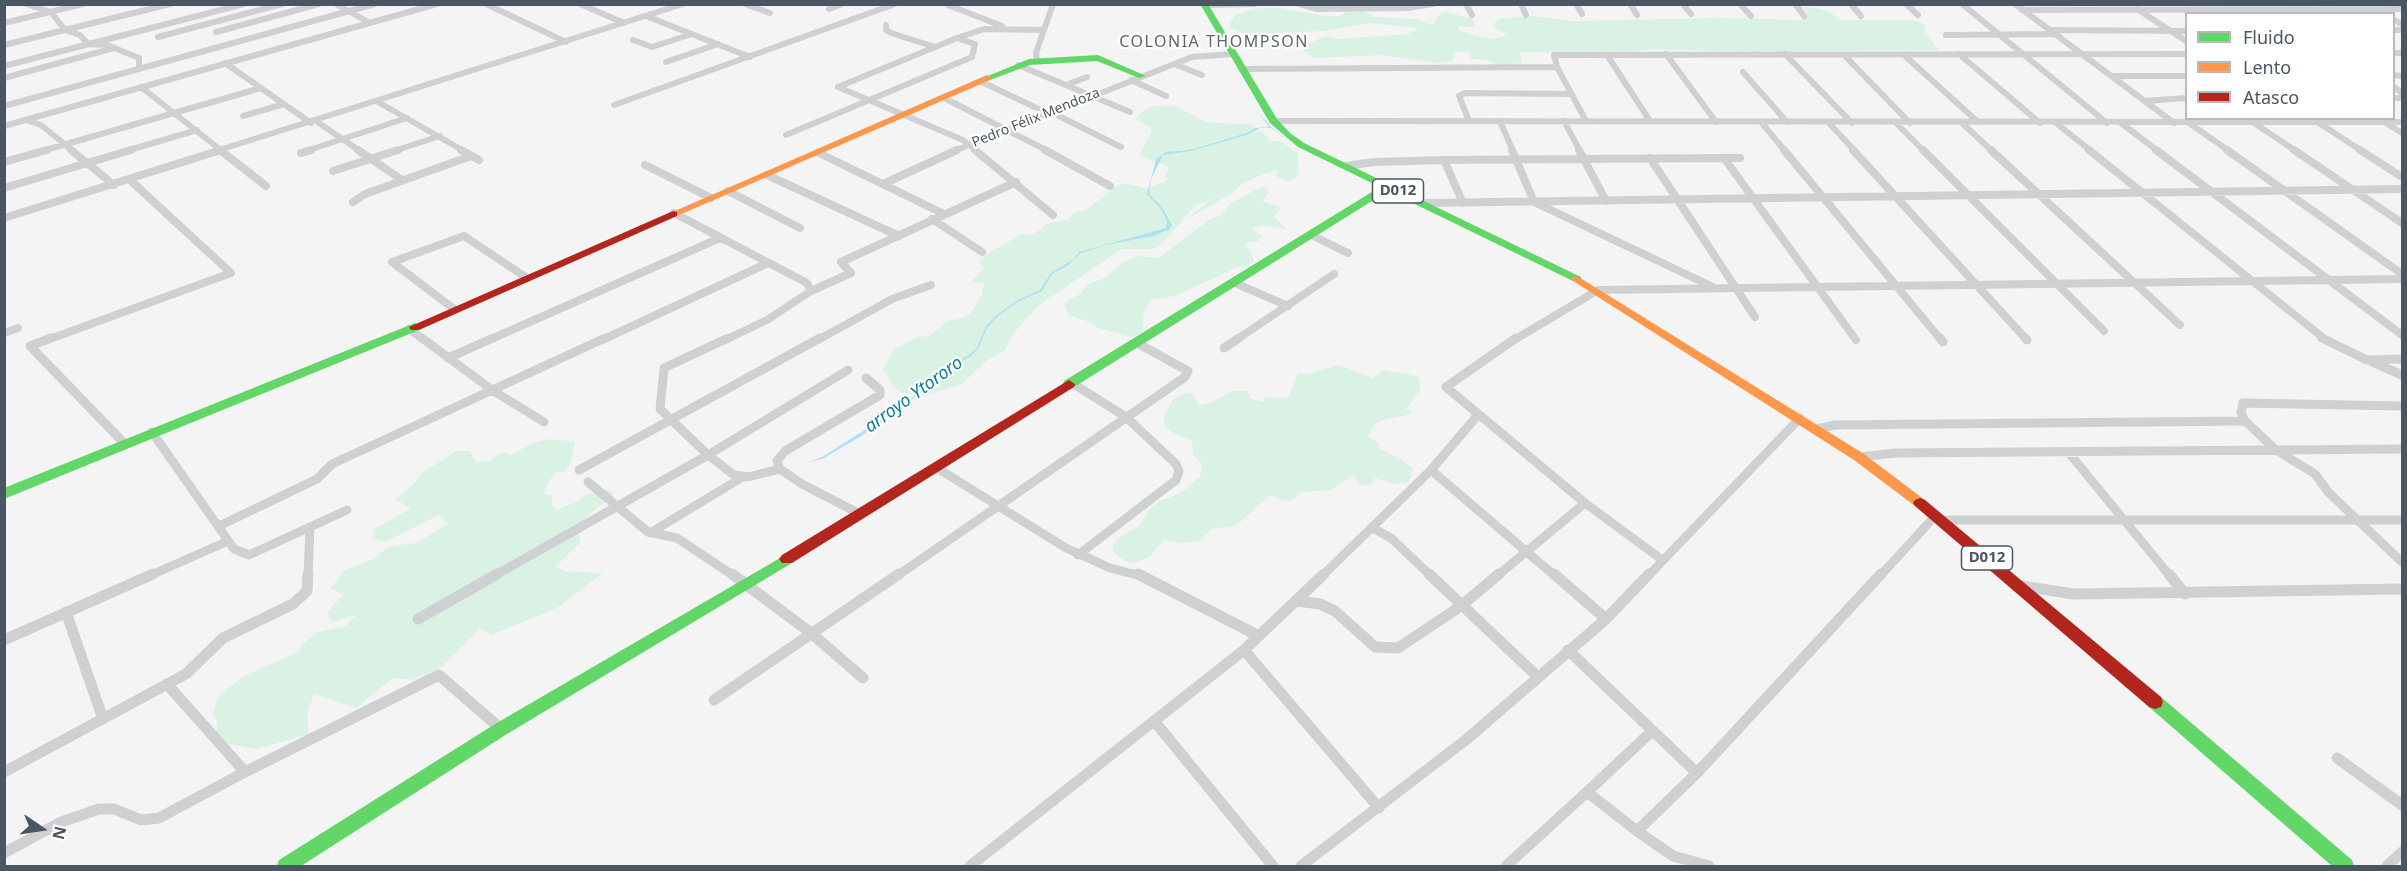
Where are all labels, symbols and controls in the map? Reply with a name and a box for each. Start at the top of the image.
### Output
legend [2185,12,2395,120]
text: Fluido [2243,25,2295,49]
district label: COLONIA THOMPSON [1119,32,1309,52]
text: Lento [2243,55,2291,79]
street label: Pedro Félix Mendoza [970,85,1102,151]
text: Atasco [2243,85,2299,109]
road number: D012 [1372,179,1424,203]
water label: arroyo Ytororo [861,352,967,438]
road number: D012 [1962,546,2012,570]
north arrow [12,799,72,859]
text: N [47,824,72,842]

